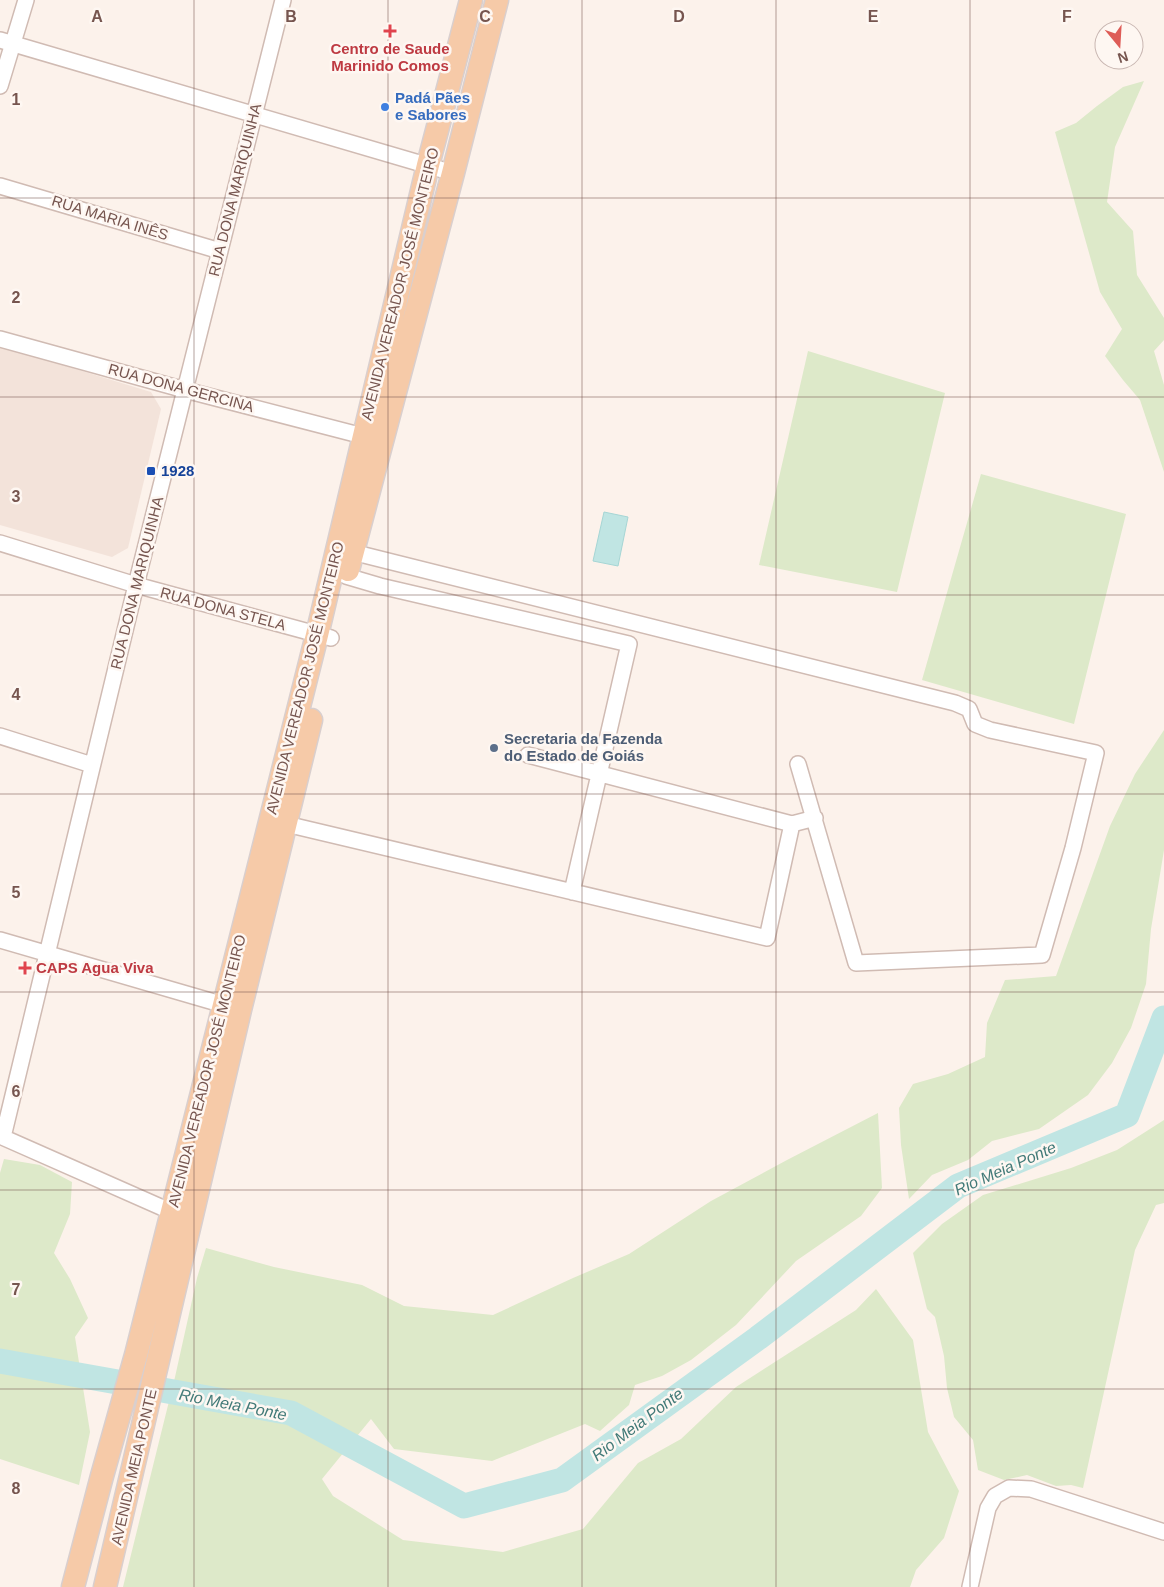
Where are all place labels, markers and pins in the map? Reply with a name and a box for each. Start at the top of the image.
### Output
marker: Centro de Saude Marinido Comos [383,24,397,38]
place label: Centro de Saude Marinido Comos [330,40,450,74]
place label: Padá Pães e Sabores [395,89,470,123]
marker: Padá Pães e Sabores [379,101,391,113]
place label: 1928 [161,462,194,479]
marker: 1928 [145,465,157,477]
place label: Secretaria da Fazenda do Estado de Goiás [504,730,663,764]
marker: Secretaria da Fazenda do Estado de Goiás [488,742,500,754]
place label: CAPS Agua Viva [36,959,154,976]
marker: CAPS Agua Viva [18,961,32,975]

